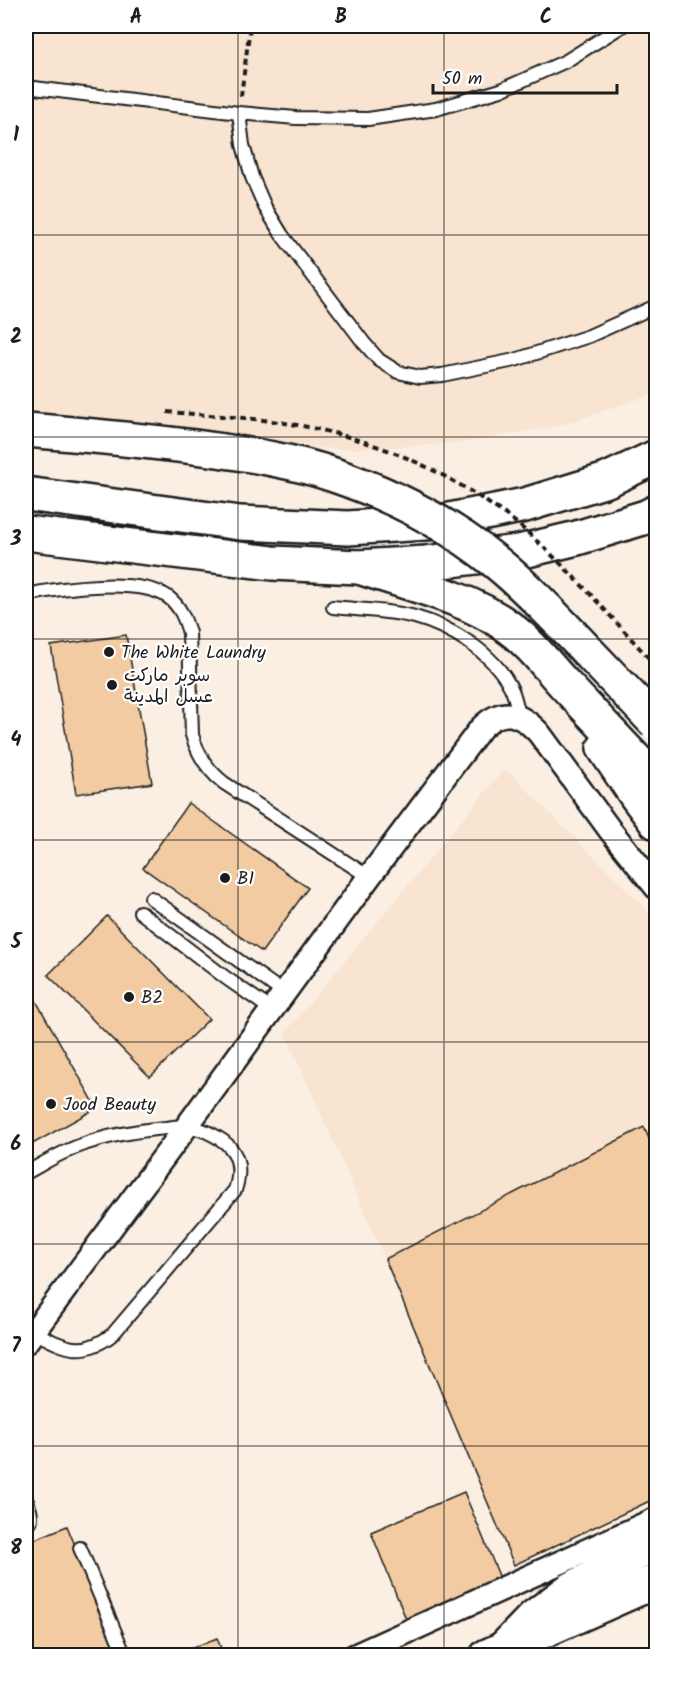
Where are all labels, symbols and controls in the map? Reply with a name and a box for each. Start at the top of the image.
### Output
text: A [130,2,142,34]
text: B [335,2,347,34]
text: C [540,2,552,34]
scale bar [433,57,618,95]
text: 50 m [442,65,482,94]
text: 1 [13,120,19,152]
text: 2 [10,322,22,354]
text: 3 [10,524,22,556]
place label: The White Laundry [121,639,266,668]
marker: The White Laundry [102,645,116,659]
place label: سوبر ماركت عسل المدينة [124,662,213,712]
marker: سوبر ماركت عسل المدينة [105,678,119,692]
text: 4 [11,725,22,757]
place label: B1 [237,865,254,894]
marker: B1 [218,871,232,885]
text: 5 [10,927,23,959]
place label: B2 [141,984,163,1013]
marker: B2 [122,990,136,1004]
place label: Jood Beauty [63,1091,157,1120]
marker: Jood Beauty [44,1097,58,1111]
text: 6 [11,1129,22,1161]
text: 7 [11,1331,21,1363]
text: 8 [10,1533,22,1565]

